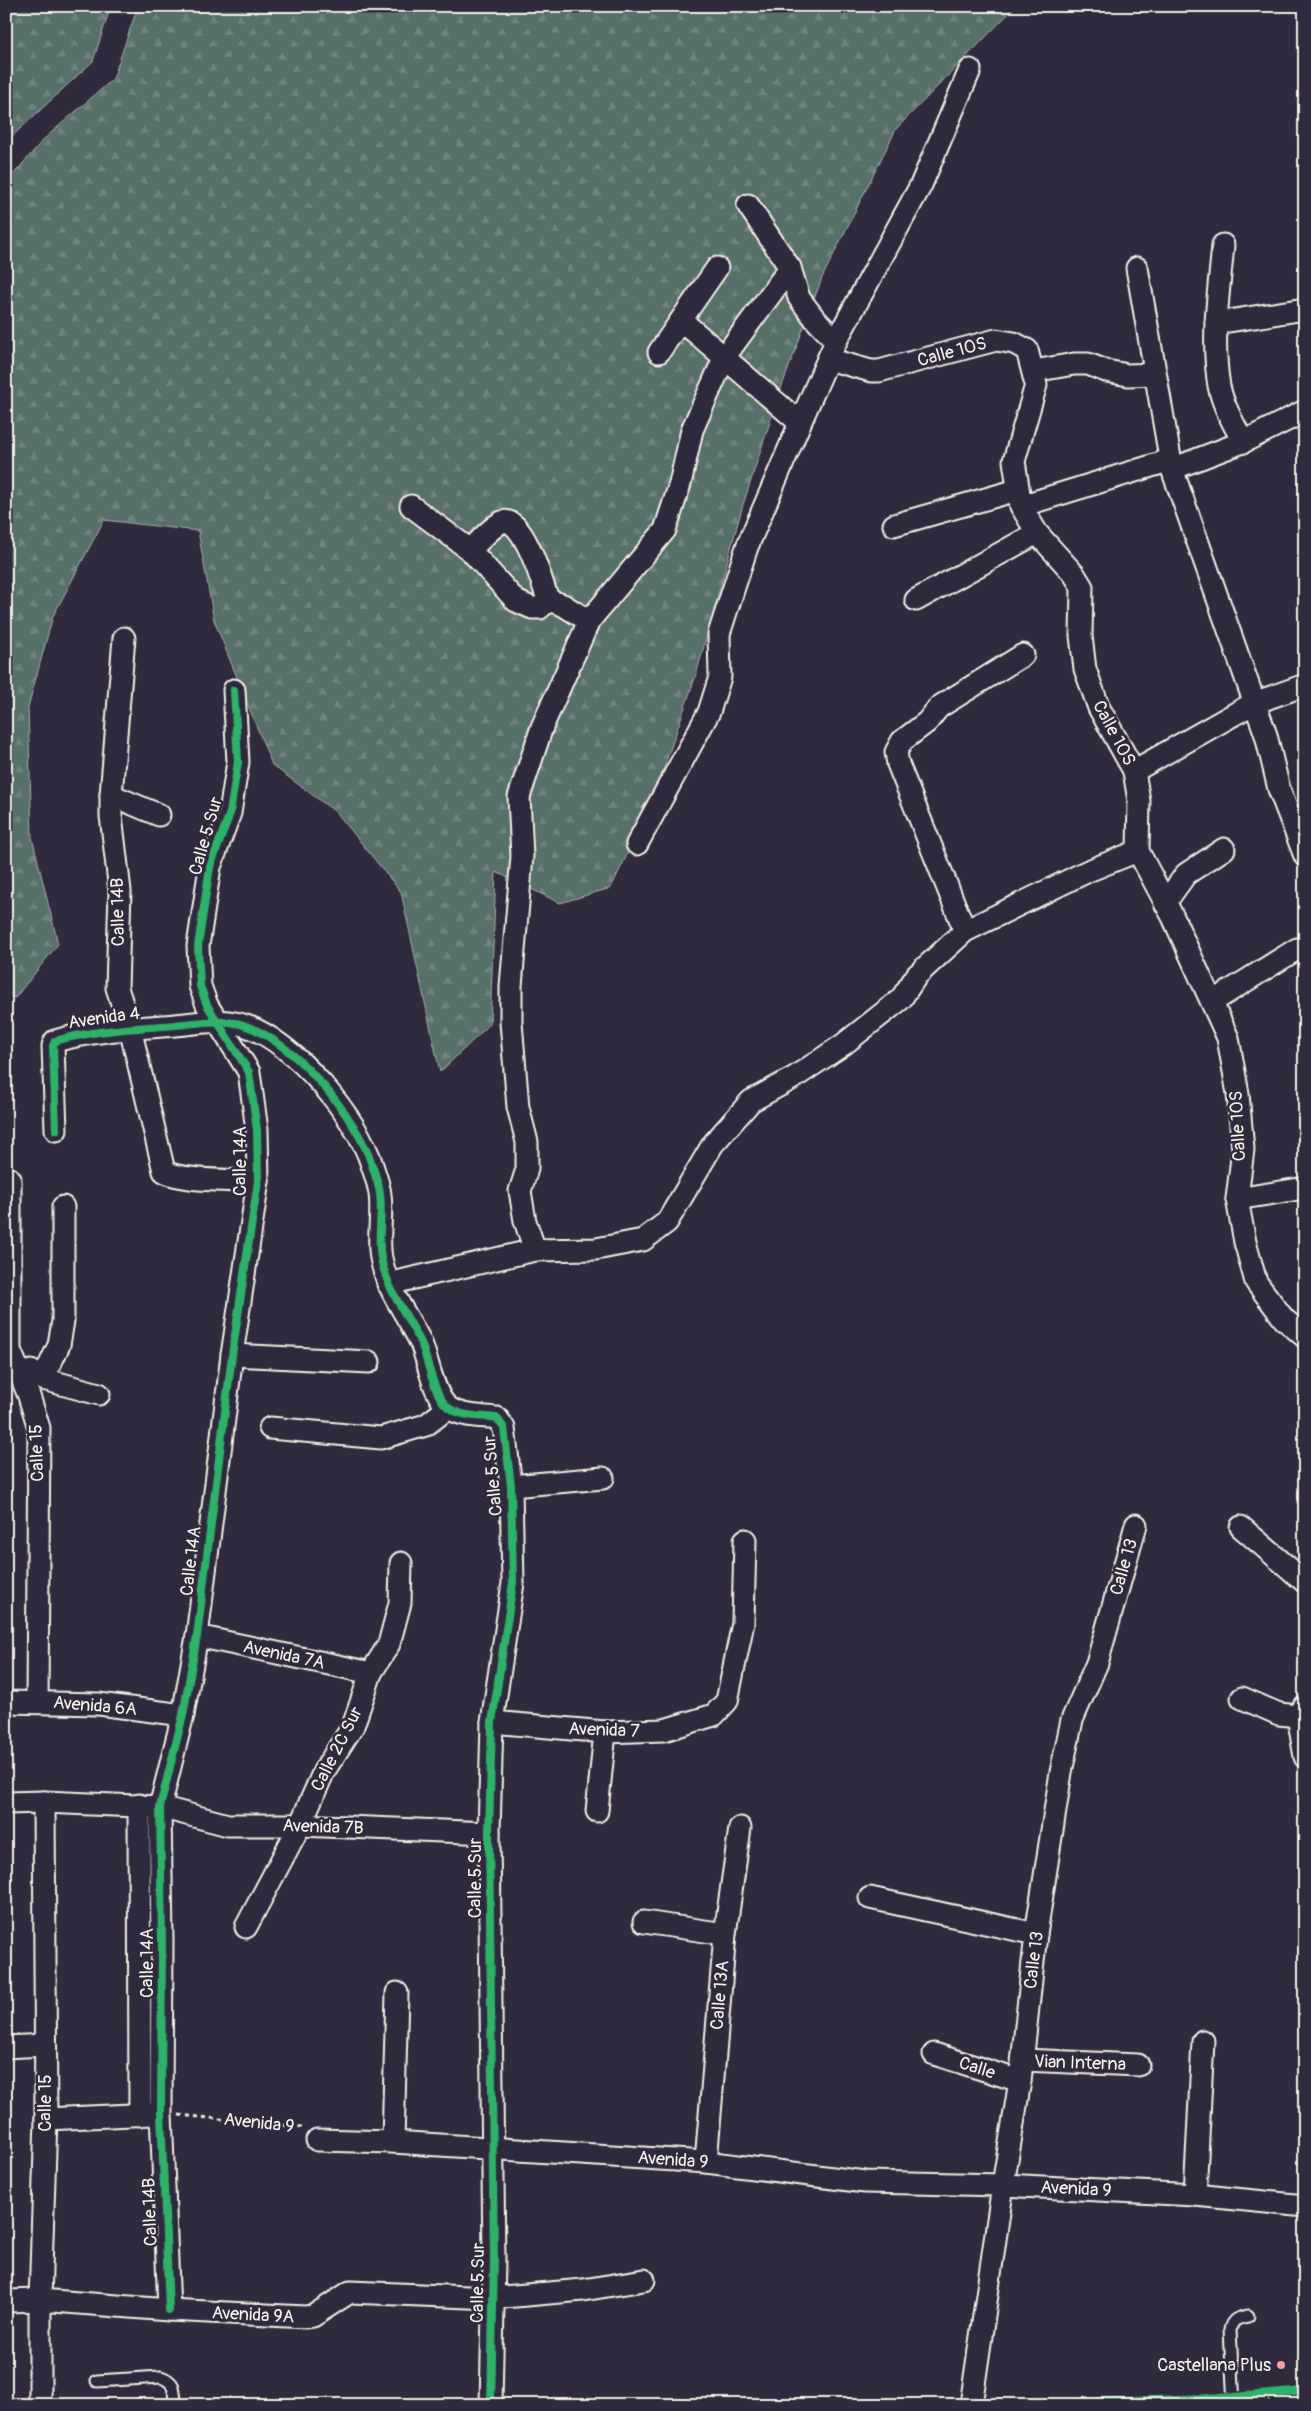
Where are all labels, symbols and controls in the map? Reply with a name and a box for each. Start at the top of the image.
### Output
street label: Calle 10S [915,332,989,372]
street label: Calle 10S [1087,696,1141,770]
street label: Calle 5 Sur [184,794,228,878]
street label: Calle 14B [106,878,130,946]
street label: Avenida 4 [67,1002,142,1034]
street label: Calle 10S [1225,1090,1251,1162]
street label: Calle 14A [229,1126,252,1196]
street label: Calle 15 [25,1424,49,1482]
street label: Calle 5 Sur [478,1434,508,1517]
street label: Calle 14A [175,1525,207,1597]
street label: Calle 13 [1105,1536,1143,1598]
street label: Avenida 7A [241,1635,327,1675]
street label: Avenida 6A [52,1691,138,1721]
street label: Calle 2C Sur [306,1702,368,1795]
street label: Avenida 7 [568,1717,640,1743]
street label: Avenida 7B [282,1814,364,1840]
street label: Calle 5 Sur [464,1837,487,1918]
street label: Calle 14A [136,1928,159,1998]
street label: Calle 13 [1019,1930,1049,1990]
street label: Calle 13A [706,1959,735,2031]
street label: Vian Interna [1034,2050,1126,2076]
street label: Calle [956,2051,998,2085]
street label: Calle 15 [34,2074,57,2132]
street label: Avenida 9 [223,2108,295,2138]
street label: Avenida 9 [637,2146,709,2174]
street label: Avenida 9 [1040,2176,1112,2202]
street label: Calle 14B [137,2177,163,2247]
street label: Calle 5 Sur [466,2242,490,2323]
street label: Avenida 9A [211,2301,295,2329]
place label: Castellana Plus [1157,2354,1271,2377]
marker: Castellana Plus [1275,2359,1287,2371]

